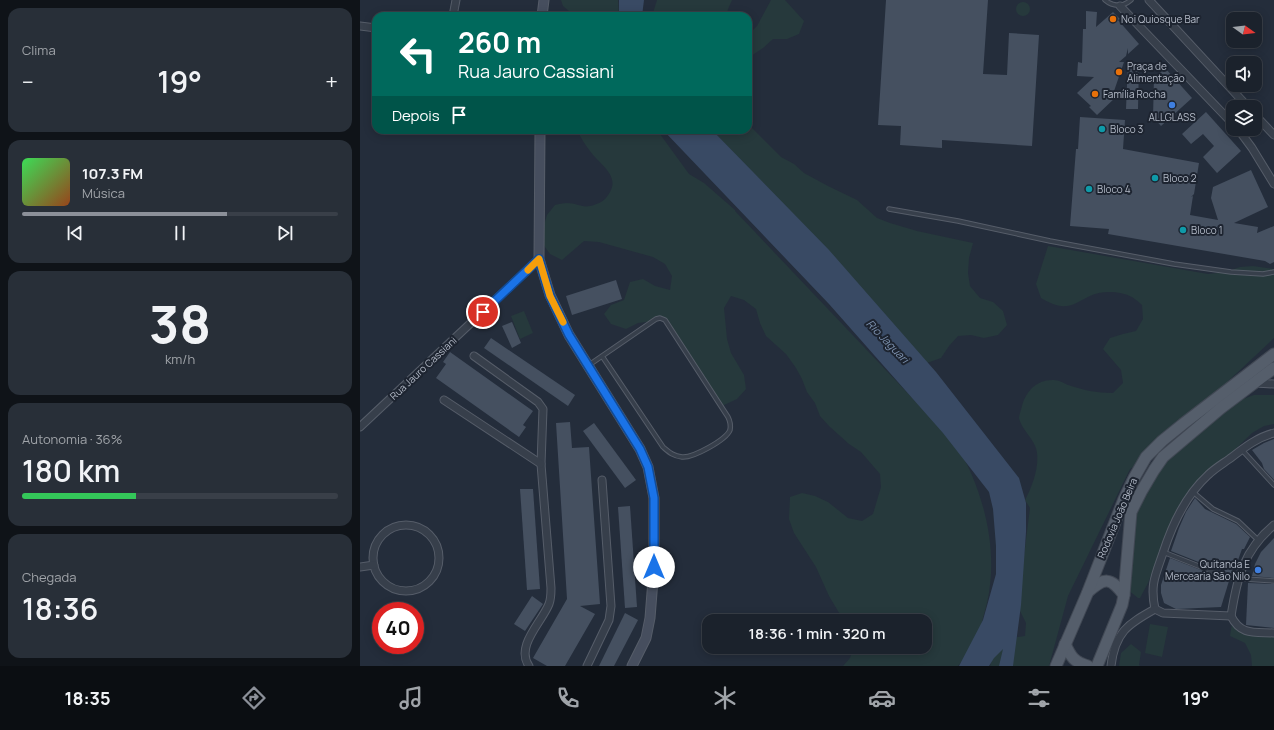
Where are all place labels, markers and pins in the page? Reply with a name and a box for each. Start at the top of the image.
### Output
place label: Noi Quiosque Bar [1121,12,1200,26]
marker: Noi Quiosque Bar [1108,14,1118,24]
place label: Praça de Alimentação [1127,59,1185,85]
marker: Praça de Alimentação [1114,67,1124,77]
place label: Família Rocha [1103,87,1166,101]
marker: Família Rocha [1090,89,1100,99]
marker: ALLGLASS [1167,100,1177,110]
place label: ALLGLASS [1148,110,1196,124]
place label: Bloco 3 [1110,122,1143,136]
marker: Bloco 3 [1097,124,1107,134]
place label: Bloco 2 [1163,171,1197,185]
marker: Bloco 2 [1150,173,1160,183]
place label: Bloco 4 [1097,182,1131,196]
marker: Bloco 4 [1084,184,1094,194]
place label: Bloco 1 [1191,223,1223,237]
marker: Bloco 1 [1178,225,1188,235]
pin [466,295,500,329]
place label: Quitanda E Mercearia São Nilo [1165,557,1250,583]
marker: Quitanda E Mercearia São Nilo [1253,565,1263,575]

